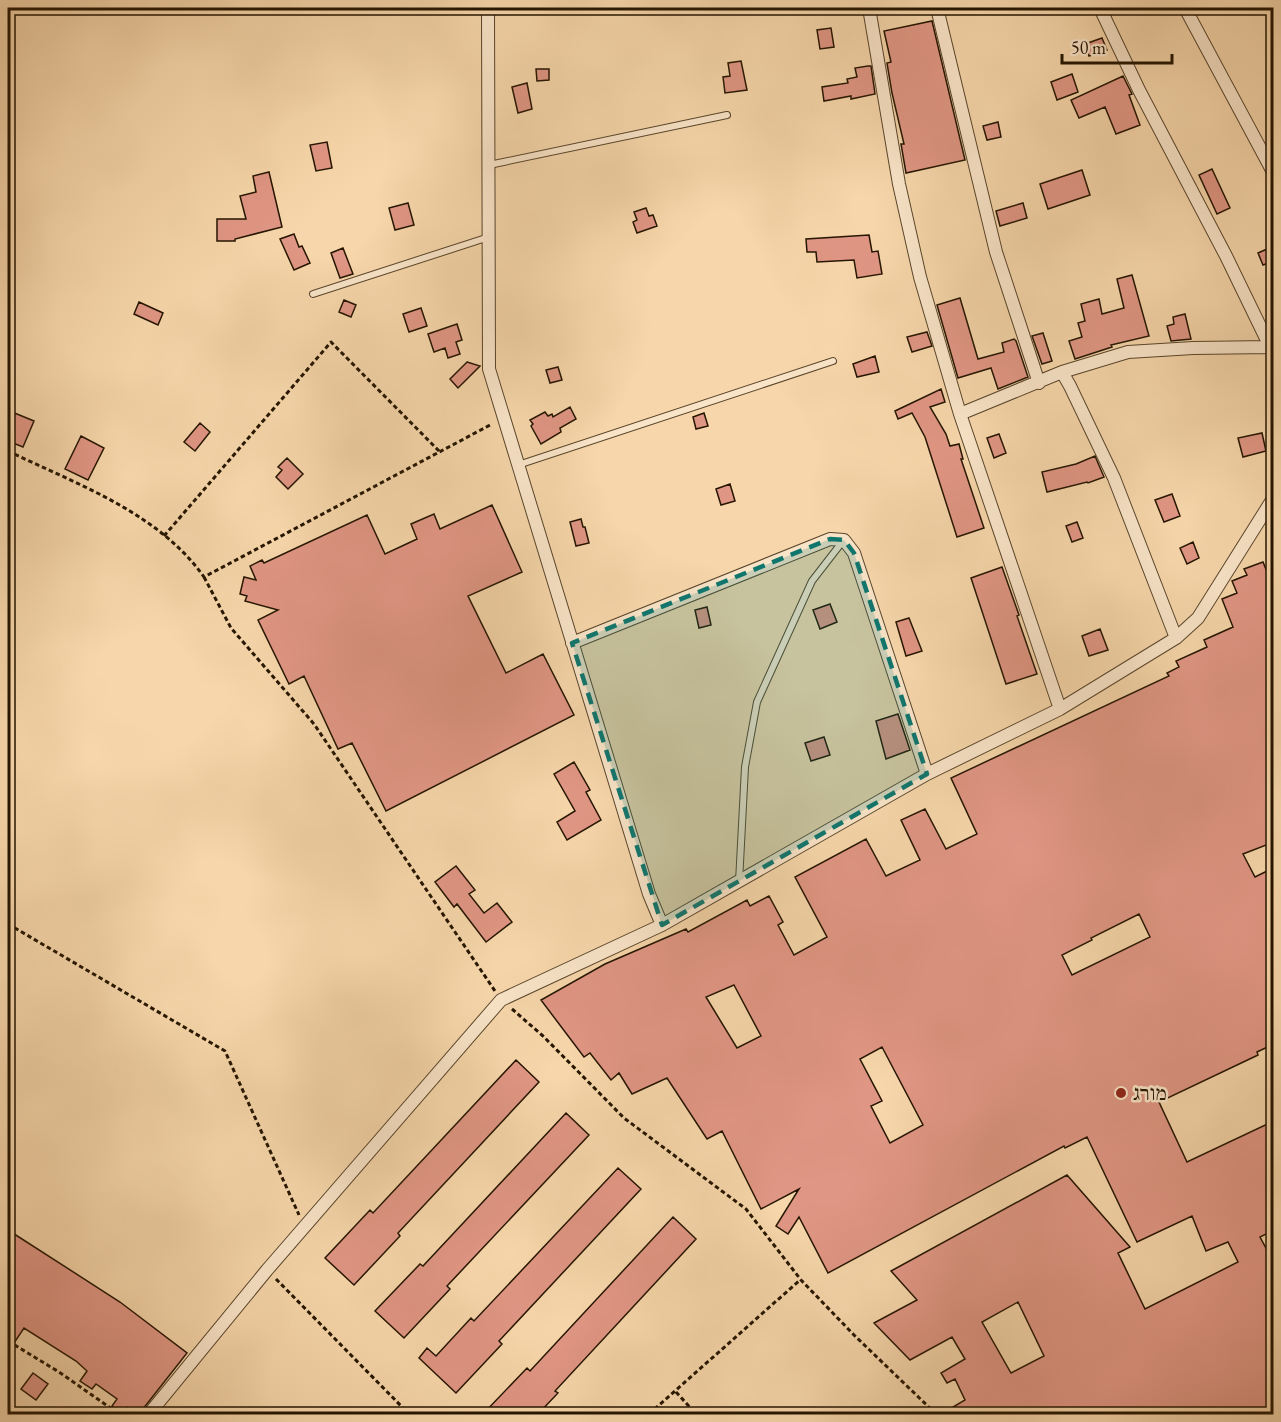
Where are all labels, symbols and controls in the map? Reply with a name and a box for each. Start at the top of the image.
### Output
scale bar [1062,27,1172,65]
text: 50 m [1071,36,1106,59]
place label: מורג [1133,1079,1167,1106]
marker: מורג [1114,1086,1128,1100]

